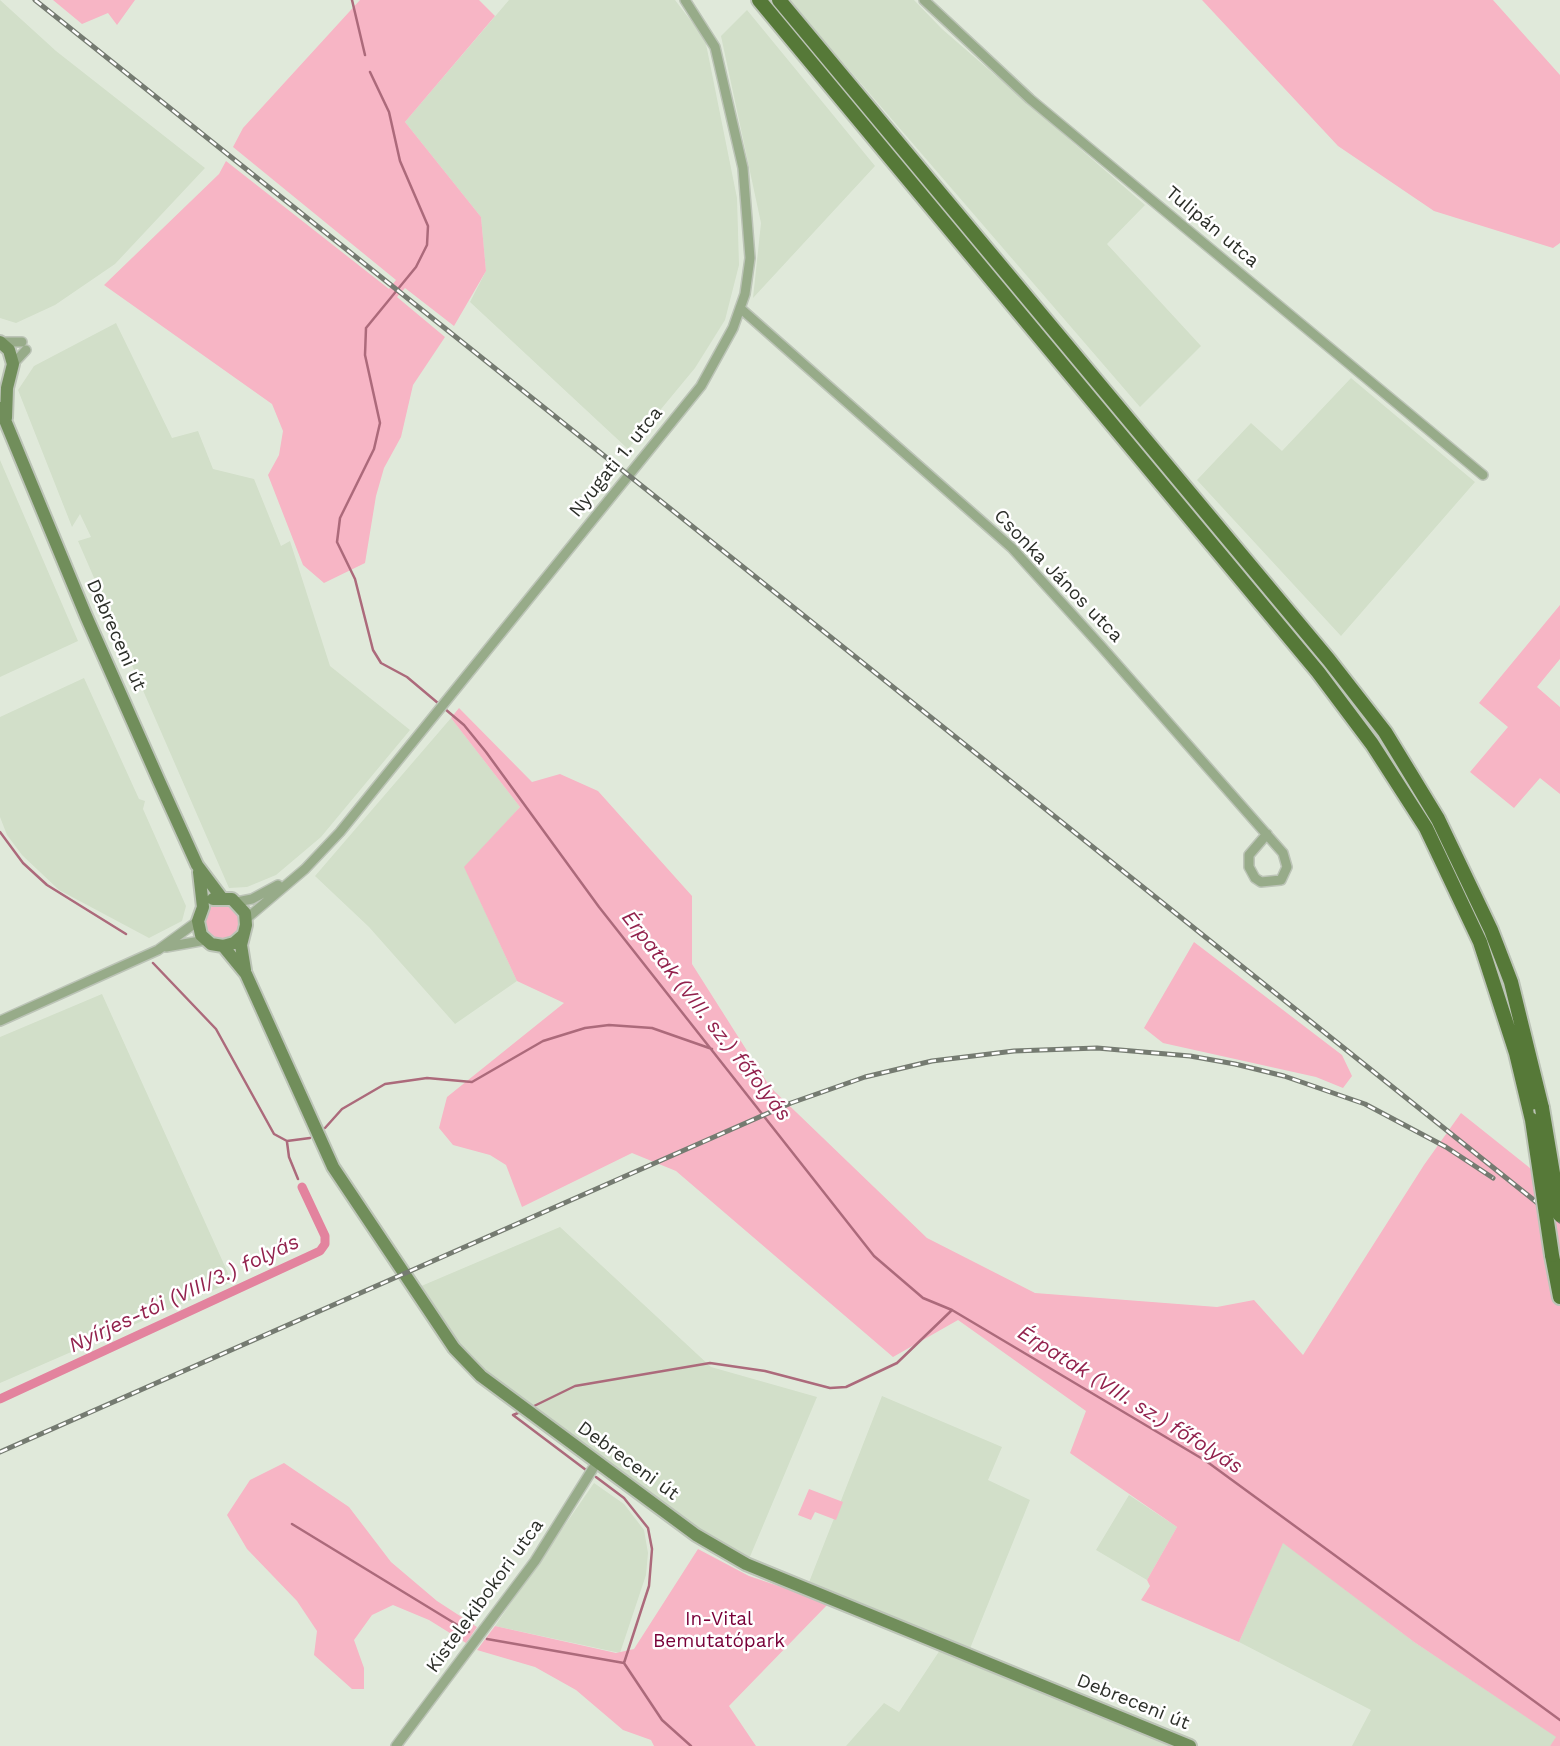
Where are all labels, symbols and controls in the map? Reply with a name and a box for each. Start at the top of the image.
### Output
street label: Tulipán utca [1161,181,1263,273]
street label: Nyugati 1. utca [565,402,667,522]
street label: Csonka János utca [989,505,1127,647]
street label: Debreceni út [81,576,151,694]
water label: Érpatak (VIII. sz.) főfolyás [616,906,796,1126]
water label: Nyírjes-tói (VIII/3.) folyás [65,1229,303,1359]
water label: Érpatak (VIII. sz.) főfolyás [1013,1320,1247,1480]
street label: Debreceni út [573,1417,683,1505]
street label: Kistelekibokori utca [422,1515,548,1677]
park label: In-Vital Bemutatópark [653,1608,785,1652]
street label: Debreceni út [1073,1669,1193,1735]

